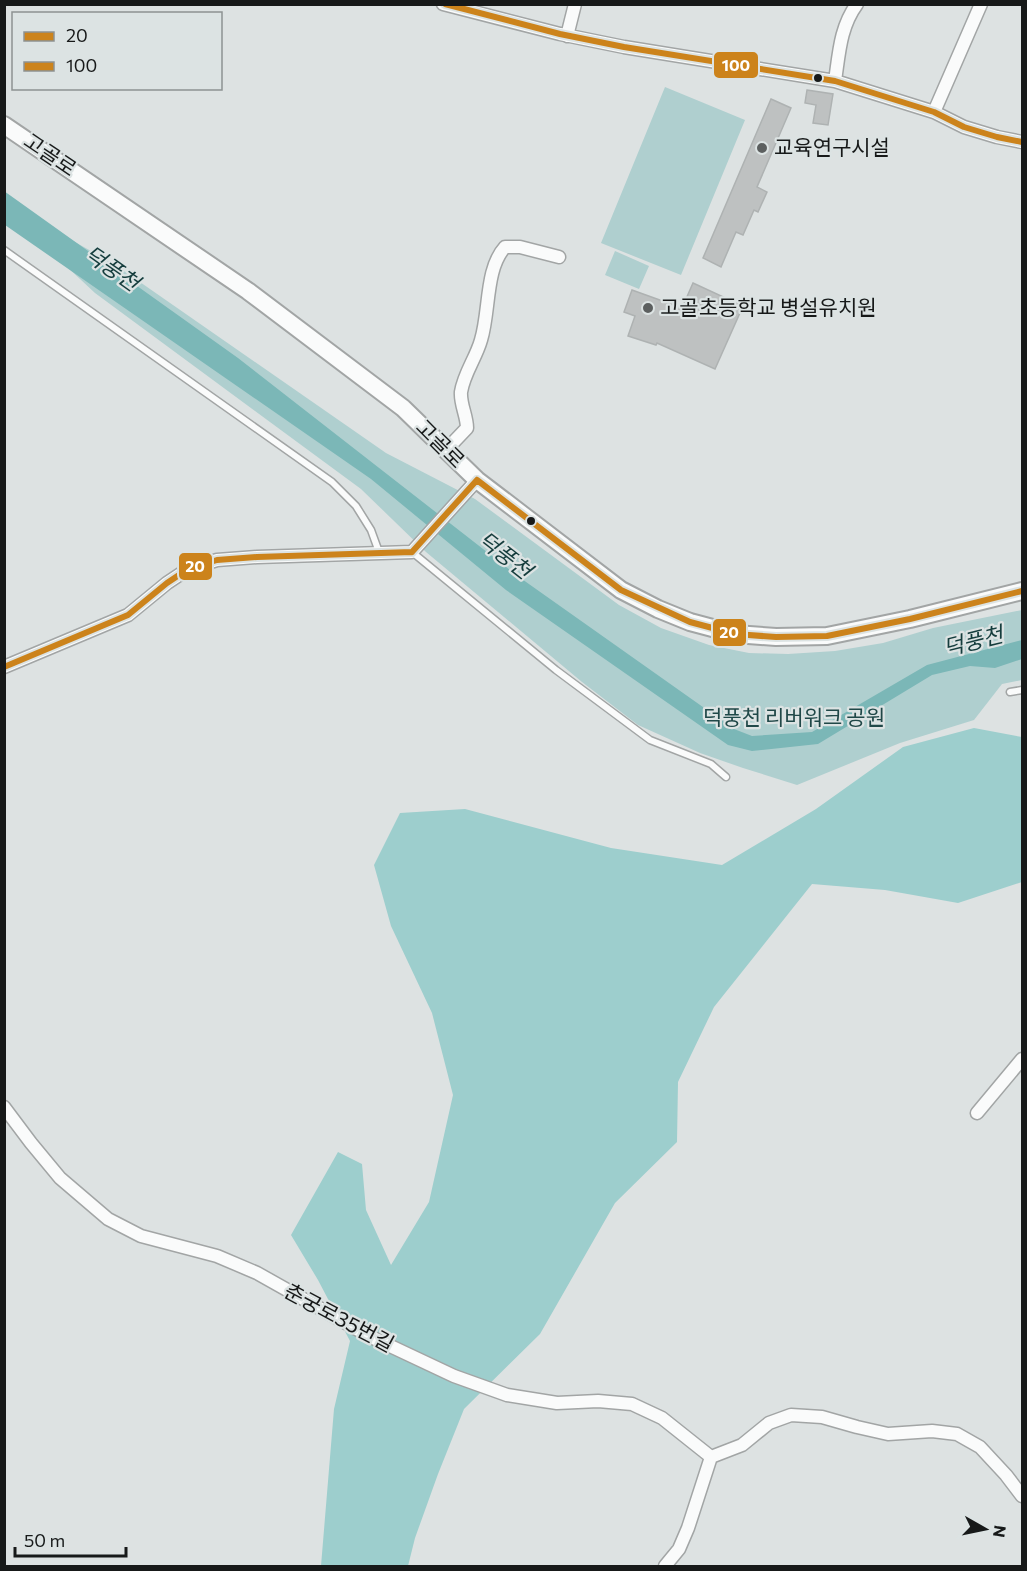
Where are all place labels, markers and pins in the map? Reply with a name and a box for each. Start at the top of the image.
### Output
unlabelled marker [812,72,824,84]
place label: 교육연구시설 [774,134,890,159]
marker: 교육연구시설 [755,141,769,155]
place label: 고골초등학교 병설유치원 [660,294,877,319]
marker: 고골초등학교 병설유치원 [641,301,655,315]
unlabelled marker [525,515,537,527]

